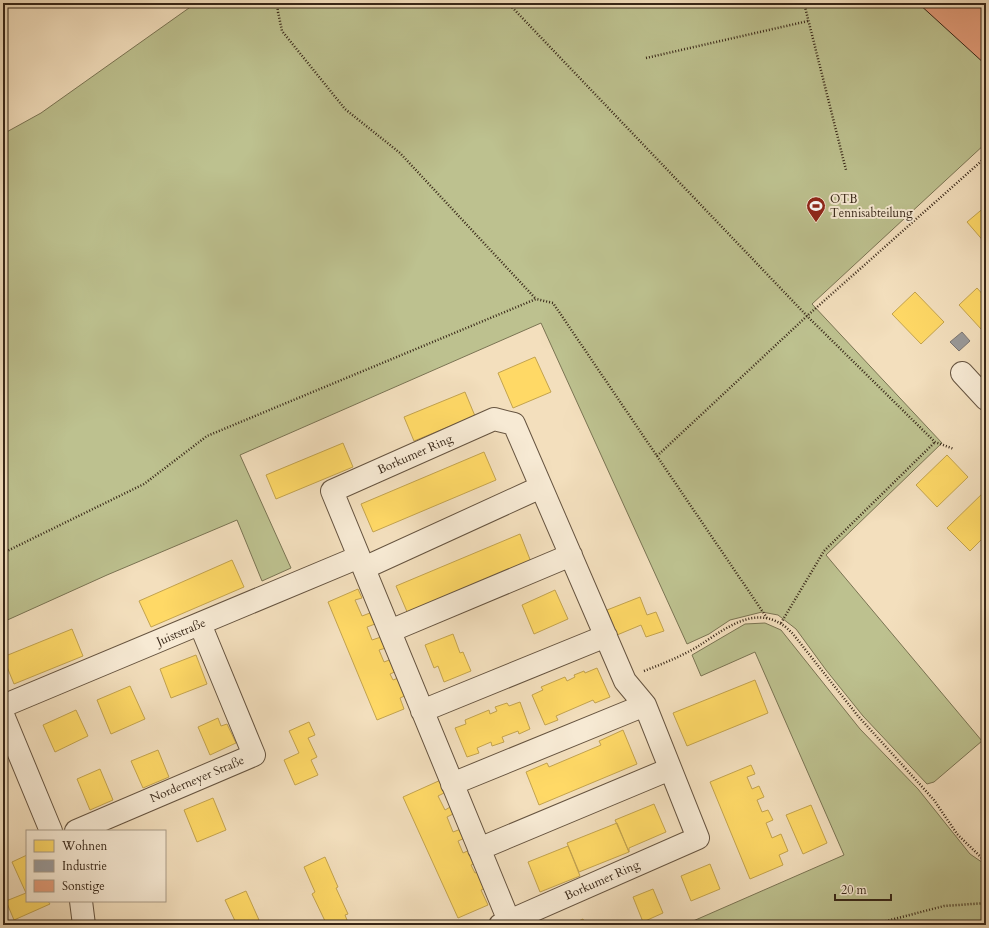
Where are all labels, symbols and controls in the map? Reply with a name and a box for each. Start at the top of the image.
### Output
place label: OTB Tennisabteilung [830,191,913,221]
sports icon: OTB Tennisabteilung [805,195,827,223]
street label: Borkumer Ring [375,430,455,478]
street label: Juiststraße [152,615,208,650]
street label: Norderneyer Straße [147,752,247,806]
legend [26,830,166,902]
text: Wohnen [61,838,108,854]
street label: Borkumer Ring [562,856,642,904]
text: Industrie [62,858,107,874]
scale bar [835,876,891,902]
text: Sonstige [62,878,105,894]
text: 20 m [841,882,868,898]

